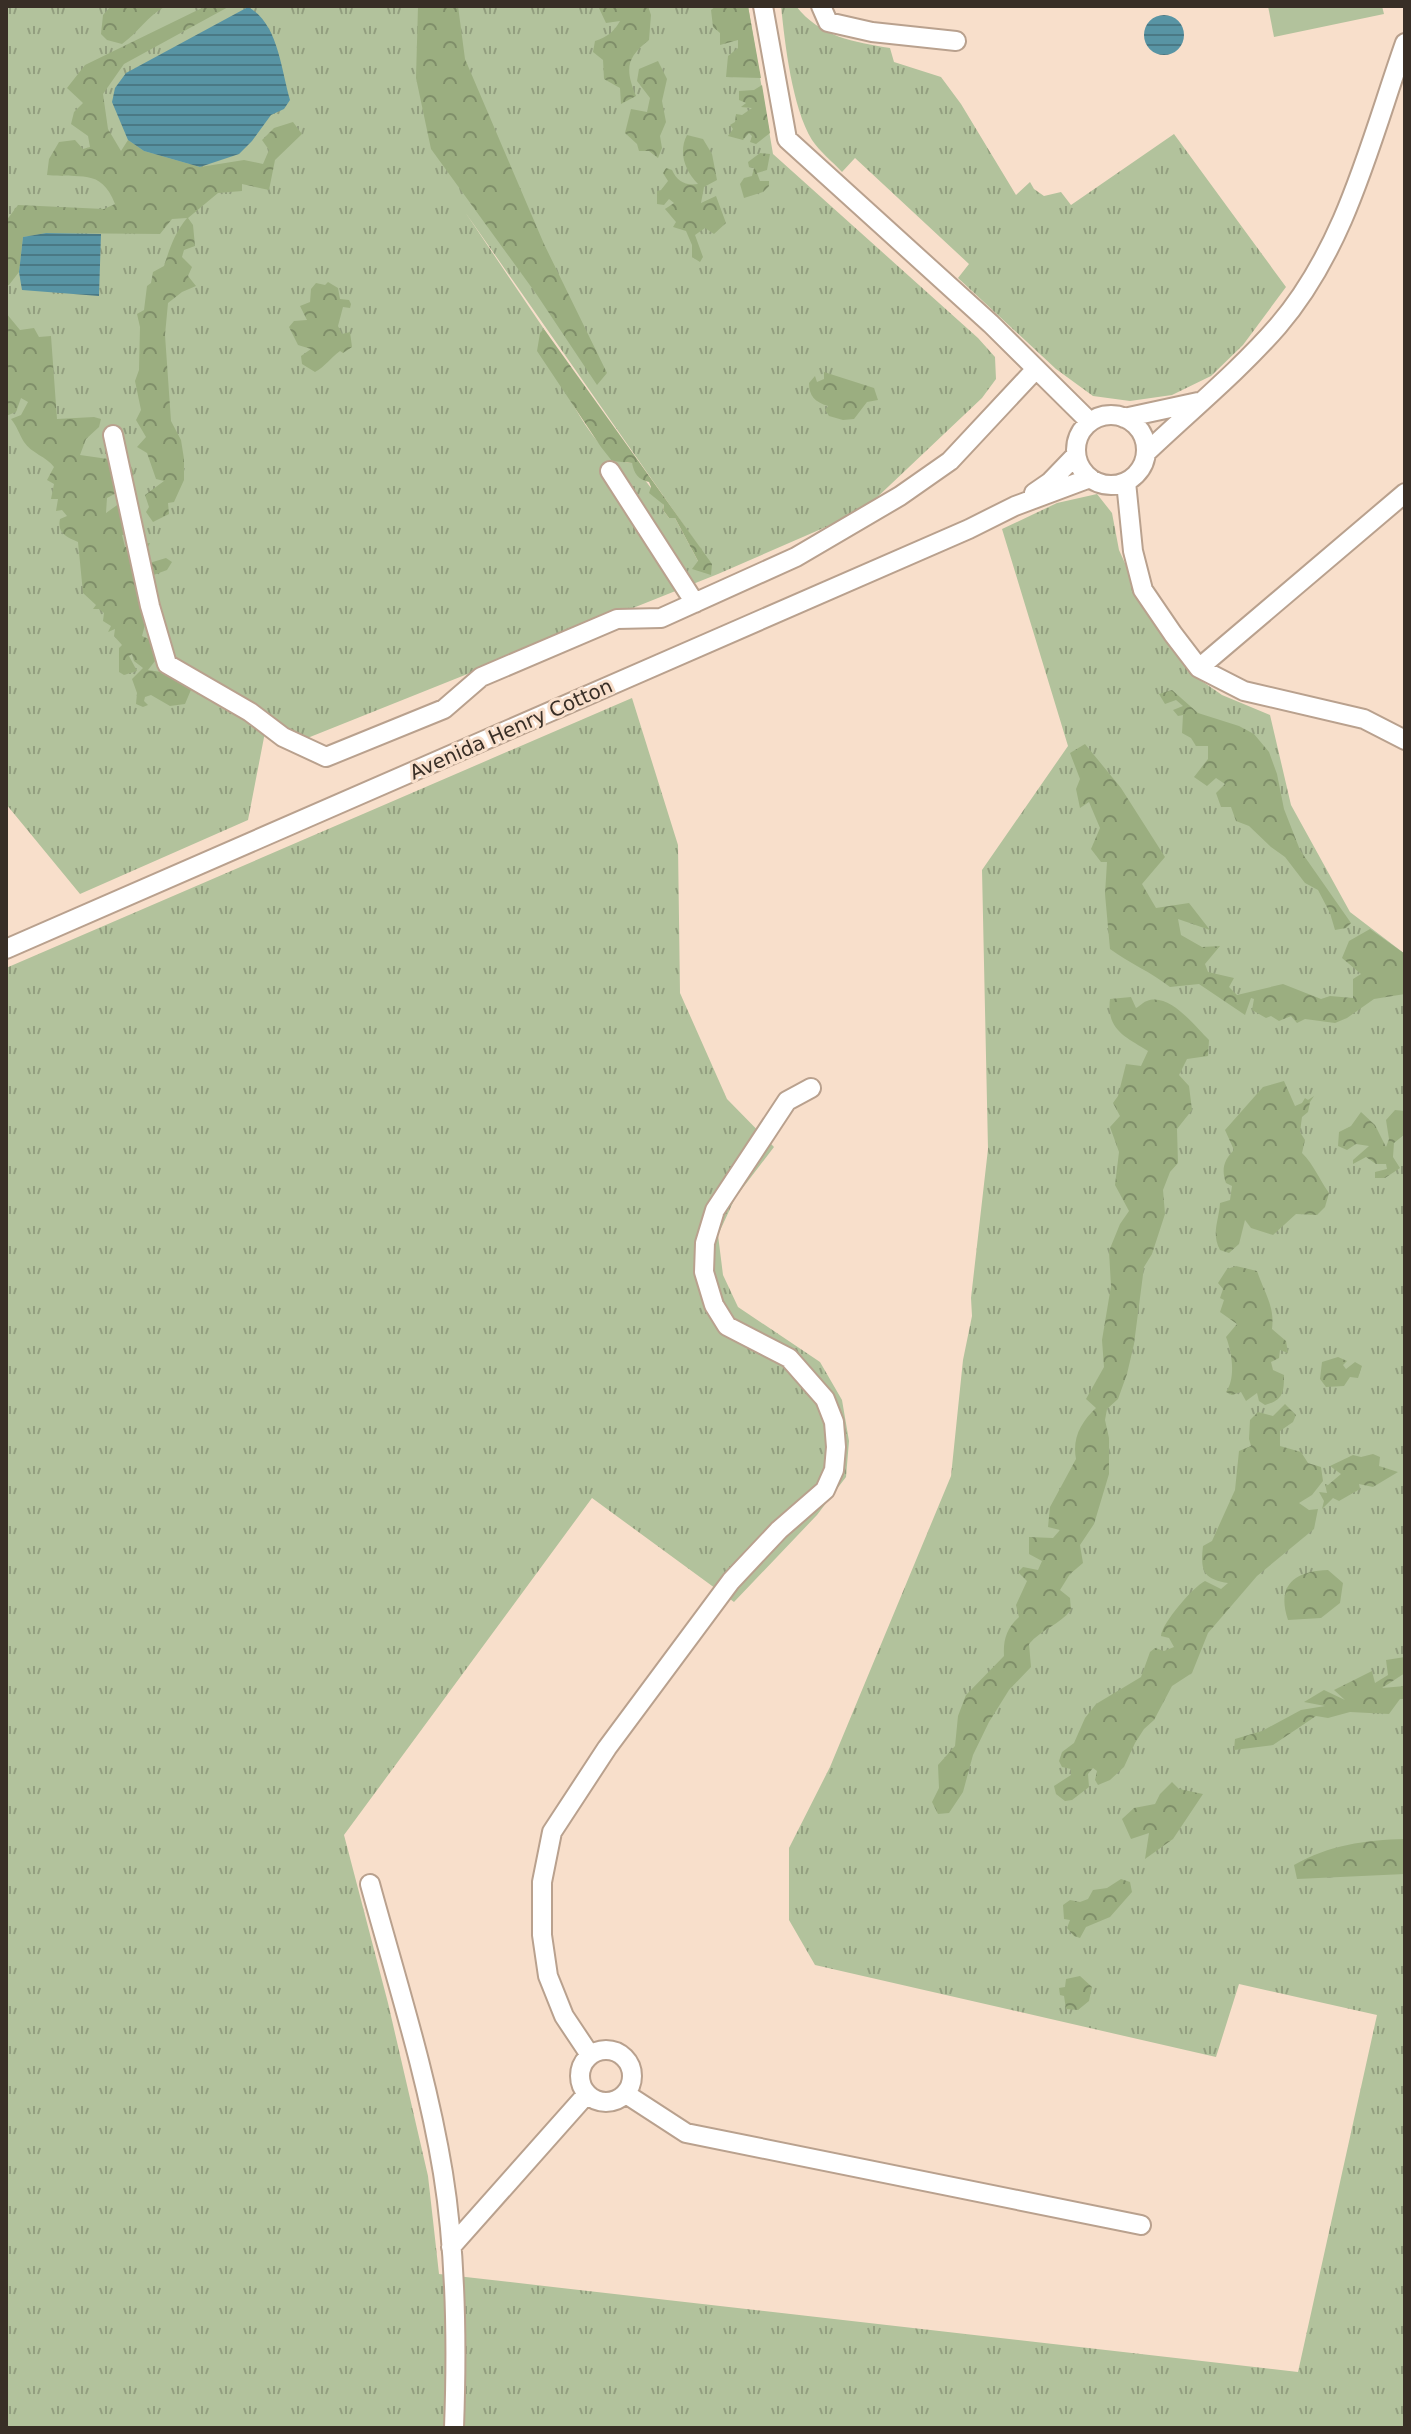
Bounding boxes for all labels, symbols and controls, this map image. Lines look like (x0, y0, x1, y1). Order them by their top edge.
street label: Avenida Henry Cotton (406, 673, 616, 785)

